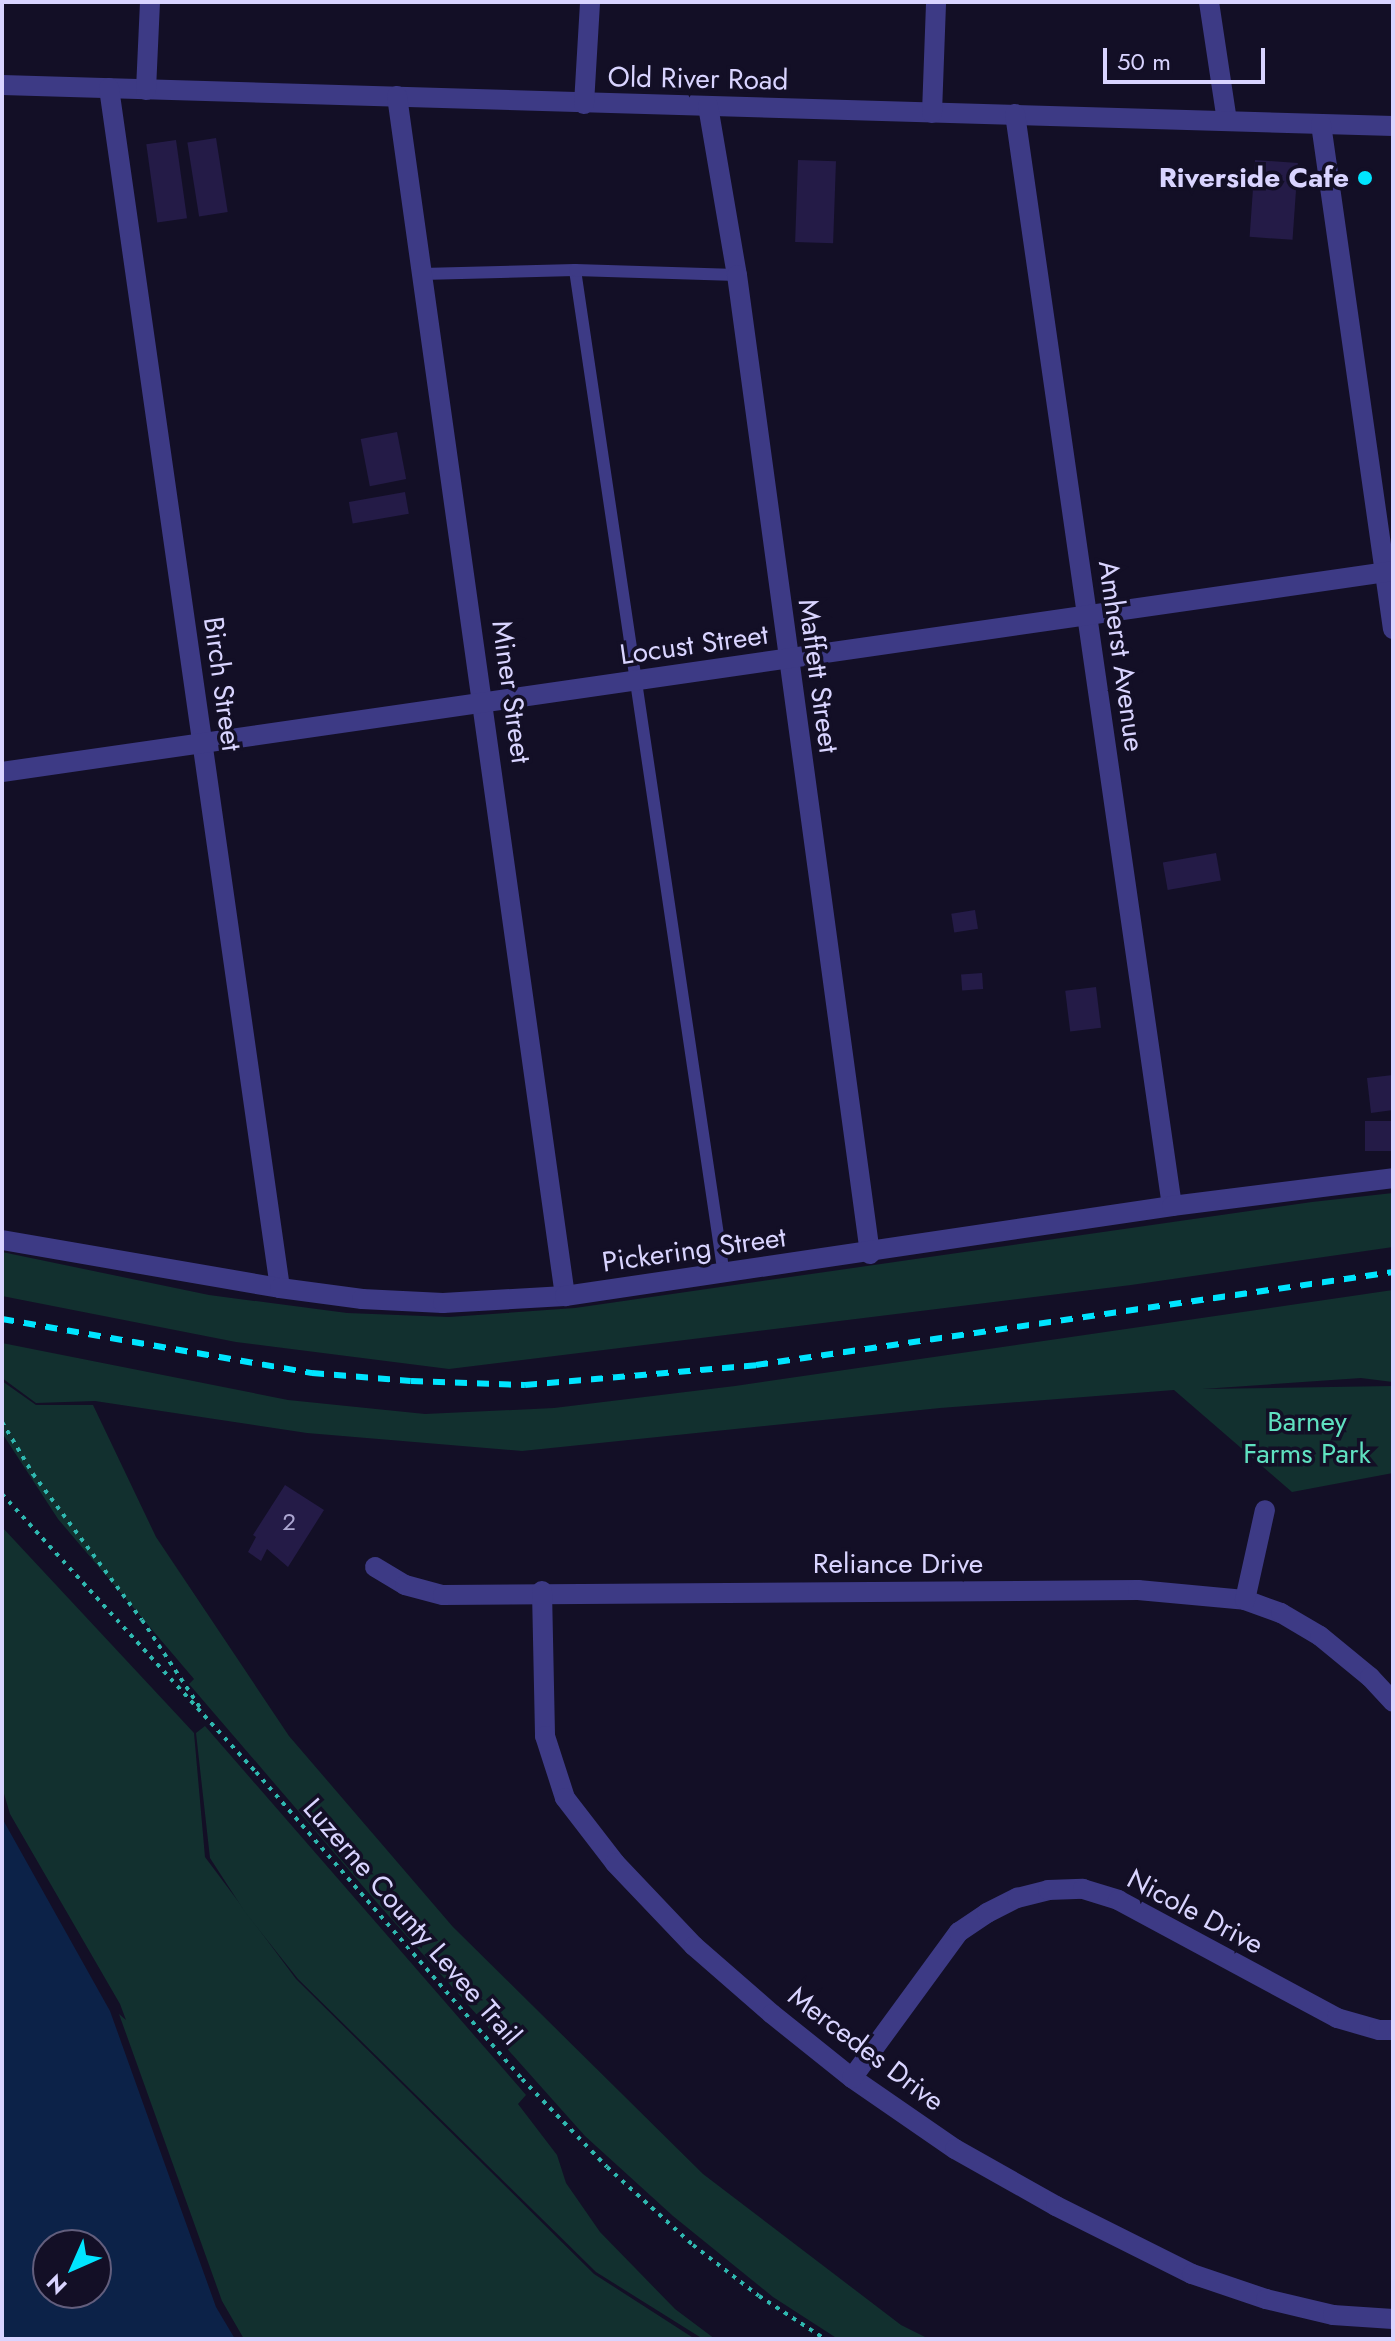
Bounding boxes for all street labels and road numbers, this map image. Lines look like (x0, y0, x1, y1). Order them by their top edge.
street label: Old River Road (607, 61, 789, 97)
street label: Amherst Avenue (1091, 558, 1151, 754)
street label: Maffett Street (791, 597, 845, 755)
street label: Birch Street (196, 615, 248, 753)
street label: Miner Street (484, 618, 538, 766)
street label: Locust Street (618, 618, 770, 672)
street label: Pickering Street (600, 1220, 788, 1280)
street label: Reliance Drive (813, 1547, 983, 1581)
street label: Luzerne County Levee Trail (296, 1792, 528, 2052)
street label: Nicole Drive (1121, 1862, 1269, 1962)
street label: Mercedes Drive (781, 1979, 951, 2119)

